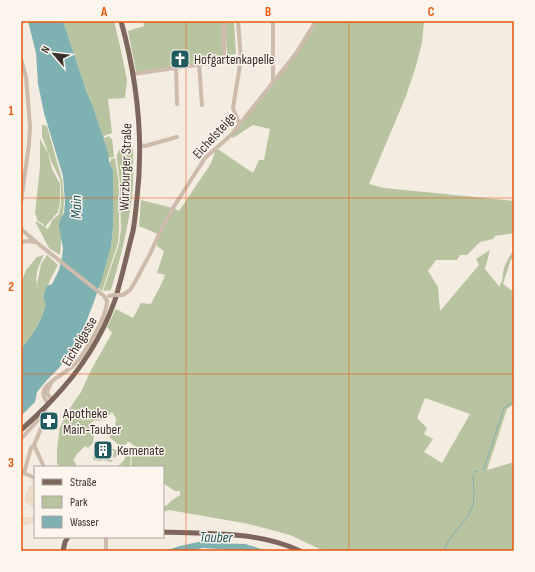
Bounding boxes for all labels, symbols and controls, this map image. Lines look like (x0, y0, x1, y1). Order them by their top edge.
text: A (100, 4, 108, 20)
text: B (265, 4, 271, 20)
text: C (428, 4, 435, 20)
north arrow (34, 34, 74, 74)
text: N (38, 44, 53, 55)
church icon: Hofgartenkapelle (169, 48, 191, 70)
place label: Hofgartenkapelle (194, 51, 275, 68)
text: 1 (8, 103, 14, 119)
street label: Eichelsteige (189, 109, 240, 162)
street label: Würzburger Straße (115, 123, 136, 211)
water label: Main (67, 195, 86, 219)
text: 2 (8, 279, 14, 295)
street label: Eichelgasse (58, 314, 101, 369)
place label: Apotheke Main-Tauber (62, 405, 121, 438)
pharmacy icon: Apotheke Main-Tauber (38, 410, 60, 432)
building icon: Kemenate (92, 439, 114, 461)
place label: Kemenate (117, 442, 165, 459)
text: 3 (8, 455, 14, 471)
legend (34, 466, 164, 538)
text: Straße (70, 475, 97, 490)
text: Park (70, 495, 88, 510)
text: Wasser (70, 515, 99, 530)
water label: Tauber (199, 528, 234, 547)

